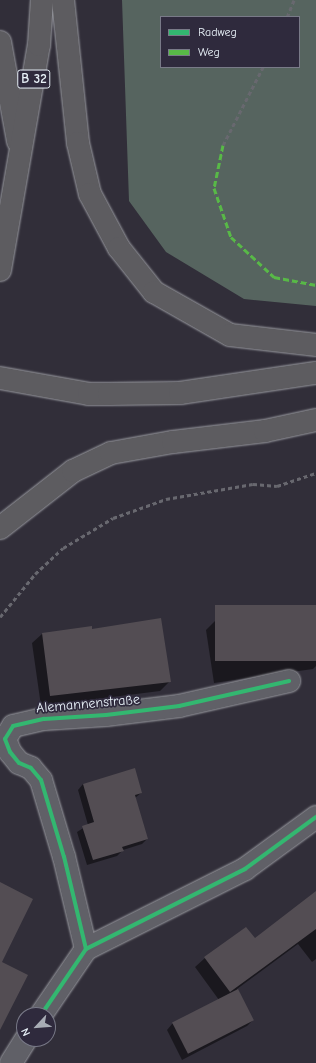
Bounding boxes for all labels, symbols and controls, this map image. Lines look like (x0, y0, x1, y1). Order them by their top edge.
legend (160, 16, 300, 68)
text: Radweg (198, 25, 237, 39)
text: Weg (198, 45, 220, 59)
road number: B 32 (17, 68, 51, 90)
street label: Alemannenstraße (35, 691, 141, 717)
north arrow (16, 1007, 56, 1047)
text: N (18, 1026, 33, 1038)

